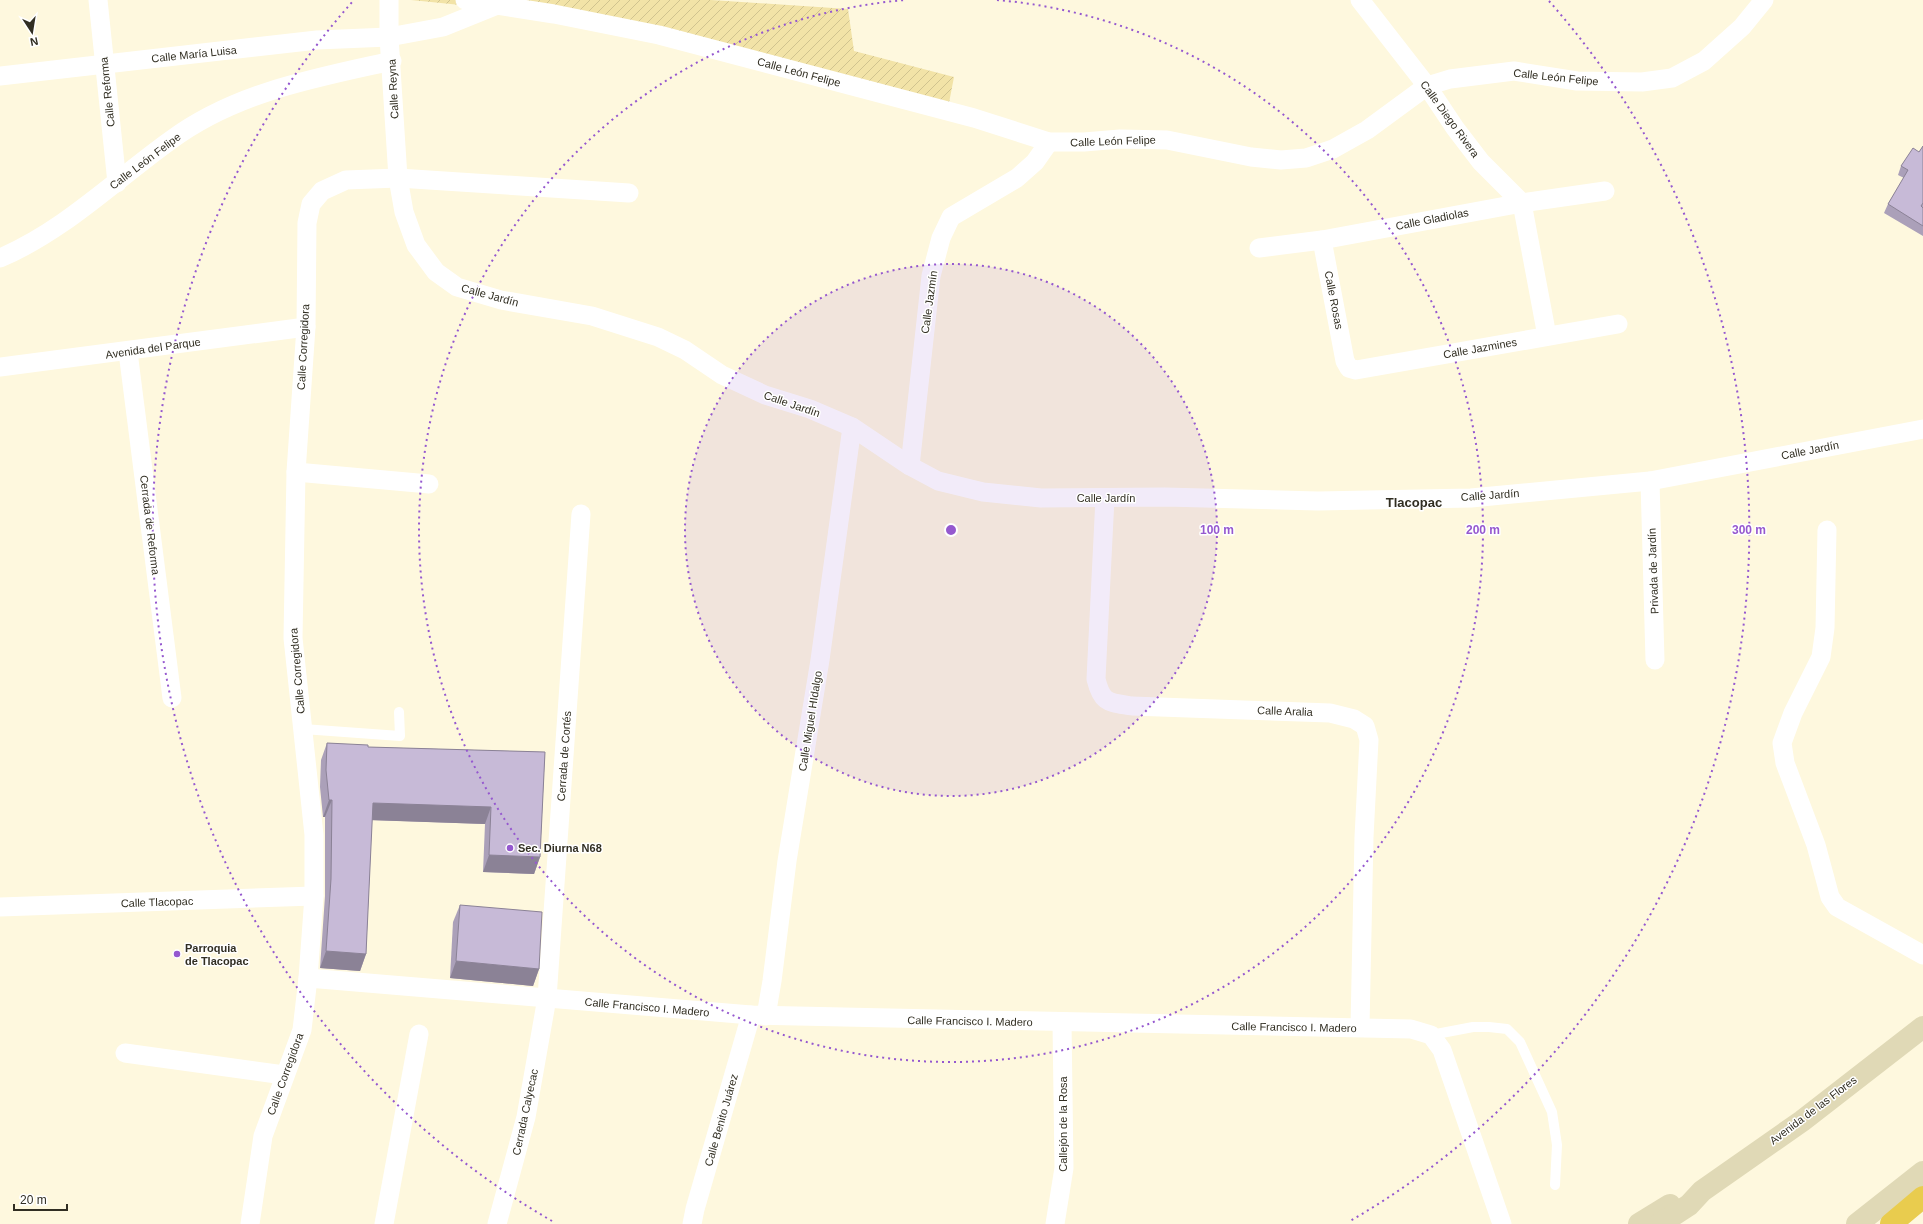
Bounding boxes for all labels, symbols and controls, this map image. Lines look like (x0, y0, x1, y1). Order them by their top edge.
north arrow (12, 12, 52, 52)
text: N (29, 35, 39, 48)
street label: Calle María Luisa (151, 43, 238, 64)
street label: Calle León Felipe (756, 55, 842, 89)
street label: Calle Reforma (97, 56, 117, 128)
street label: Calle Reyna (385, 58, 401, 119)
street label: Calle León Felipe (1513, 67, 1599, 87)
street label: Calle Diego Rivera (1418, 78, 1482, 160)
street label: Calle León Felipe (107, 130, 183, 192)
street label: Calle León Felipe (1070, 134, 1156, 148)
street label: Calle Gladiolas (1395, 206, 1470, 232)
street label: Calle Jazmín (919, 270, 939, 334)
street label: Calle Rosas (1322, 270, 1346, 331)
street label: Calle Jardín (460, 282, 520, 308)
street label: Calle Corregidora (295, 303, 311, 390)
street label: Avenida del Parque (105, 335, 201, 361)
street label: Calle Jazmines (1442, 336, 1518, 360)
street label: Calle Jardín (762, 389, 822, 419)
street label: Calle Jardín (1780, 439, 1840, 461)
street label: Cerrada de Reforma (138, 475, 162, 576)
street label: Calle Jardín (1460, 487, 1520, 503)
street label: Calle Jardín (1077, 492, 1135, 504)
district label: Tlacopac (1386, 495, 1442, 510)
centre of rings (944, 523, 958, 537)
text: 100 m (1200, 523, 1234, 537)
text: 200 m (1466, 523, 1500, 537)
text: 300 m (1732, 523, 1766, 537)
street label: Privada de Jardín (1645, 528, 1661, 614)
street label: Calle Corregidora (287, 627, 307, 714)
street label: Calle Miguel HIdalgo (796, 670, 824, 772)
street label: Calle Aralia (1257, 704, 1314, 718)
street label: Cerrada de Cortés (555, 710, 573, 802)
place label: Sec. Diurna N68 (518, 842, 602, 854)
marker: Sec. Diurna N68 (505, 843, 515, 853)
street label: Calle Tlacopac (121, 895, 194, 909)
place label: Parroquia de Tlacopac (185, 942, 249, 967)
marker: Parroquia de Tlacopac (172, 949, 182, 959)
street label: Calle Francisco I. Madero (584, 996, 710, 1018)
street label: Calle Francisco I. Madero (907, 1014, 1033, 1028)
street label: Calle Francisco I. Madero (1231, 1020, 1357, 1034)
street label: Calle Corregidora (265, 1031, 306, 1117)
street label: Cerrada Calyecac (510, 1067, 540, 1156)
street label: Calle Benito Juárez (702, 1072, 740, 1168)
street label: Avenida de las Flores (1767, 1073, 1859, 1147)
street label: Callejón de la Rosa (1057, 1075, 1069, 1172)
scale bar (14, 1186, 67, 1212)
text: 20 m (20, 1193, 47, 1207)

